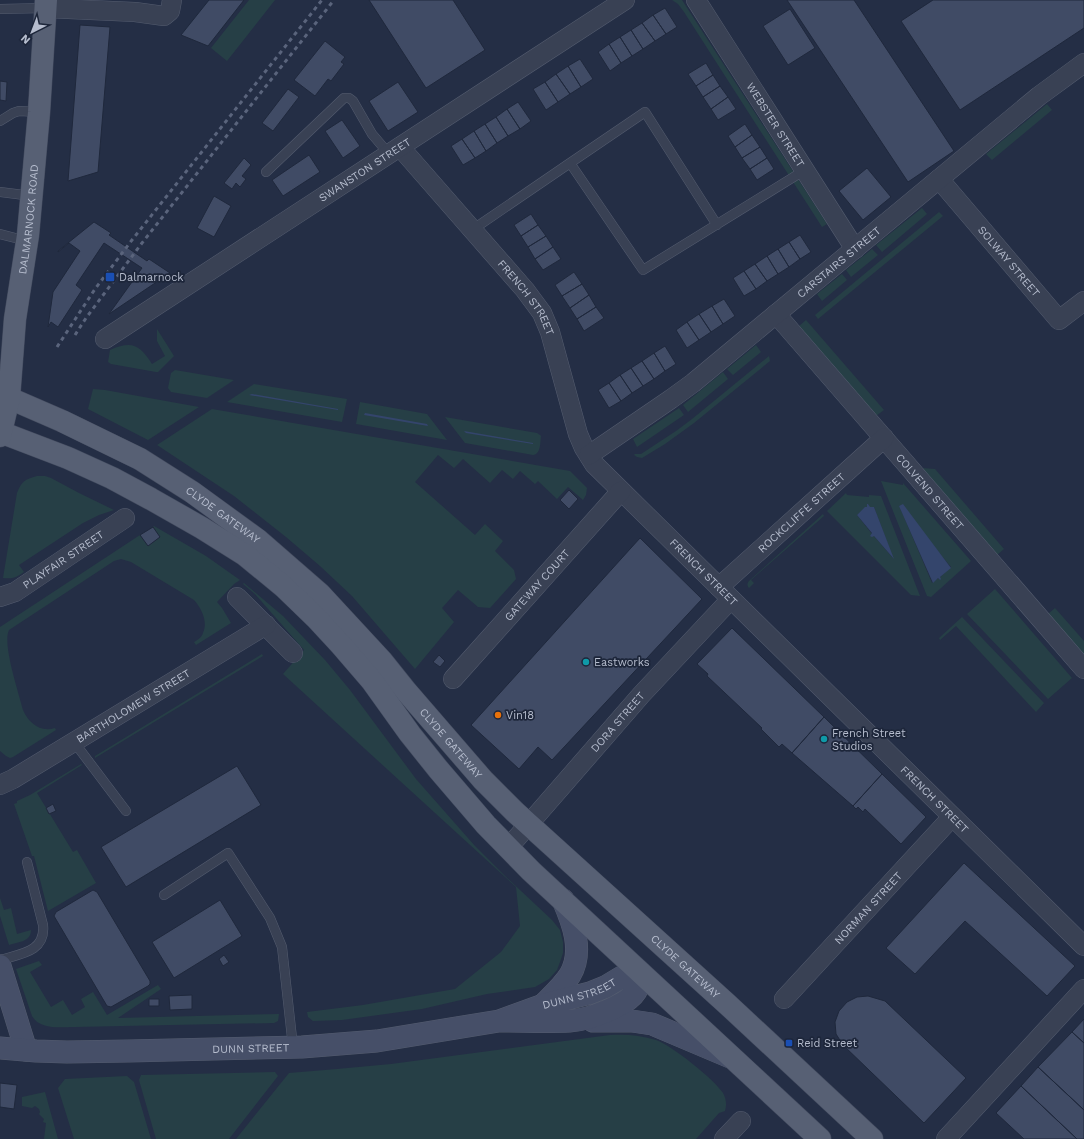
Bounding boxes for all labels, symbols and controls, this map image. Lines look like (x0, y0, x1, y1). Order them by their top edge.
north arrow (12, 12, 52, 52)
text: N (18, 32, 33, 47)
street label: WEBSTER STREET (744, 80, 808, 170)
street label: SWANSTON STREET (316, 135, 413, 204)
street label: DALMARNOCK ROAD (16, 164, 41, 275)
street label: CARSTAIRS STREET (794, 223, 884, 300)
street label: SOLWAY STREET (975, 223, 1043, 300)
street label: FRENCH STREET (495, 257, 557, 337)
marker: Dalmarnock (104, 271, 116, 283)
place label: Dalmarnock (119, 271, 184, 284)
street label: COLVEND STREET (893, 451, 967, 533)
street label: ROCKCLIFFE STREET (755, 470, 848, 555)
street label: CLYDE GATEWAY (184, 483, 263, 546)
street label: PLAYFAIR STREET (20, 527, 107, 591)
street label: FRENCH STREET (667, 536, 741, 608)
street label: GATEWAY COURT (502, 546, 573, 624)
place label: Eastworks (594, 656, 650, 669)
marker: Eastworks (581, 657, 591, 667)
street label: BARTHOLOMEW STREET (74, 666, 193, 745)
street label: DORA STREET (588, 689, 647, 755)
street label: CLYDE GATEWAY (417, 705, 485, 781)
place label: Vin18 (506, 709, 534, 722)
marker: Vin18 (493, 710, 503, 720)
place label: French Street Studios (832, 727, 906, 753)
marker: French Street Studios (819, 734, 829, 744)
street label: FRENCH STREET (898, 763, 972, 836)
street label: NORMAN STREET (832, 869, 905, 947)
street label: CLYDE GATEWAY (648, 932, 723, 1001)
street label: DUNN STREET (541, 975, 619, 1011)
place label: Reid Street (797, 1037, 858, 1050)
marker: Reid Street (784, 1038, 794, 1048)
street label: DUNN STREET (212, 1041, 290, 1056)

